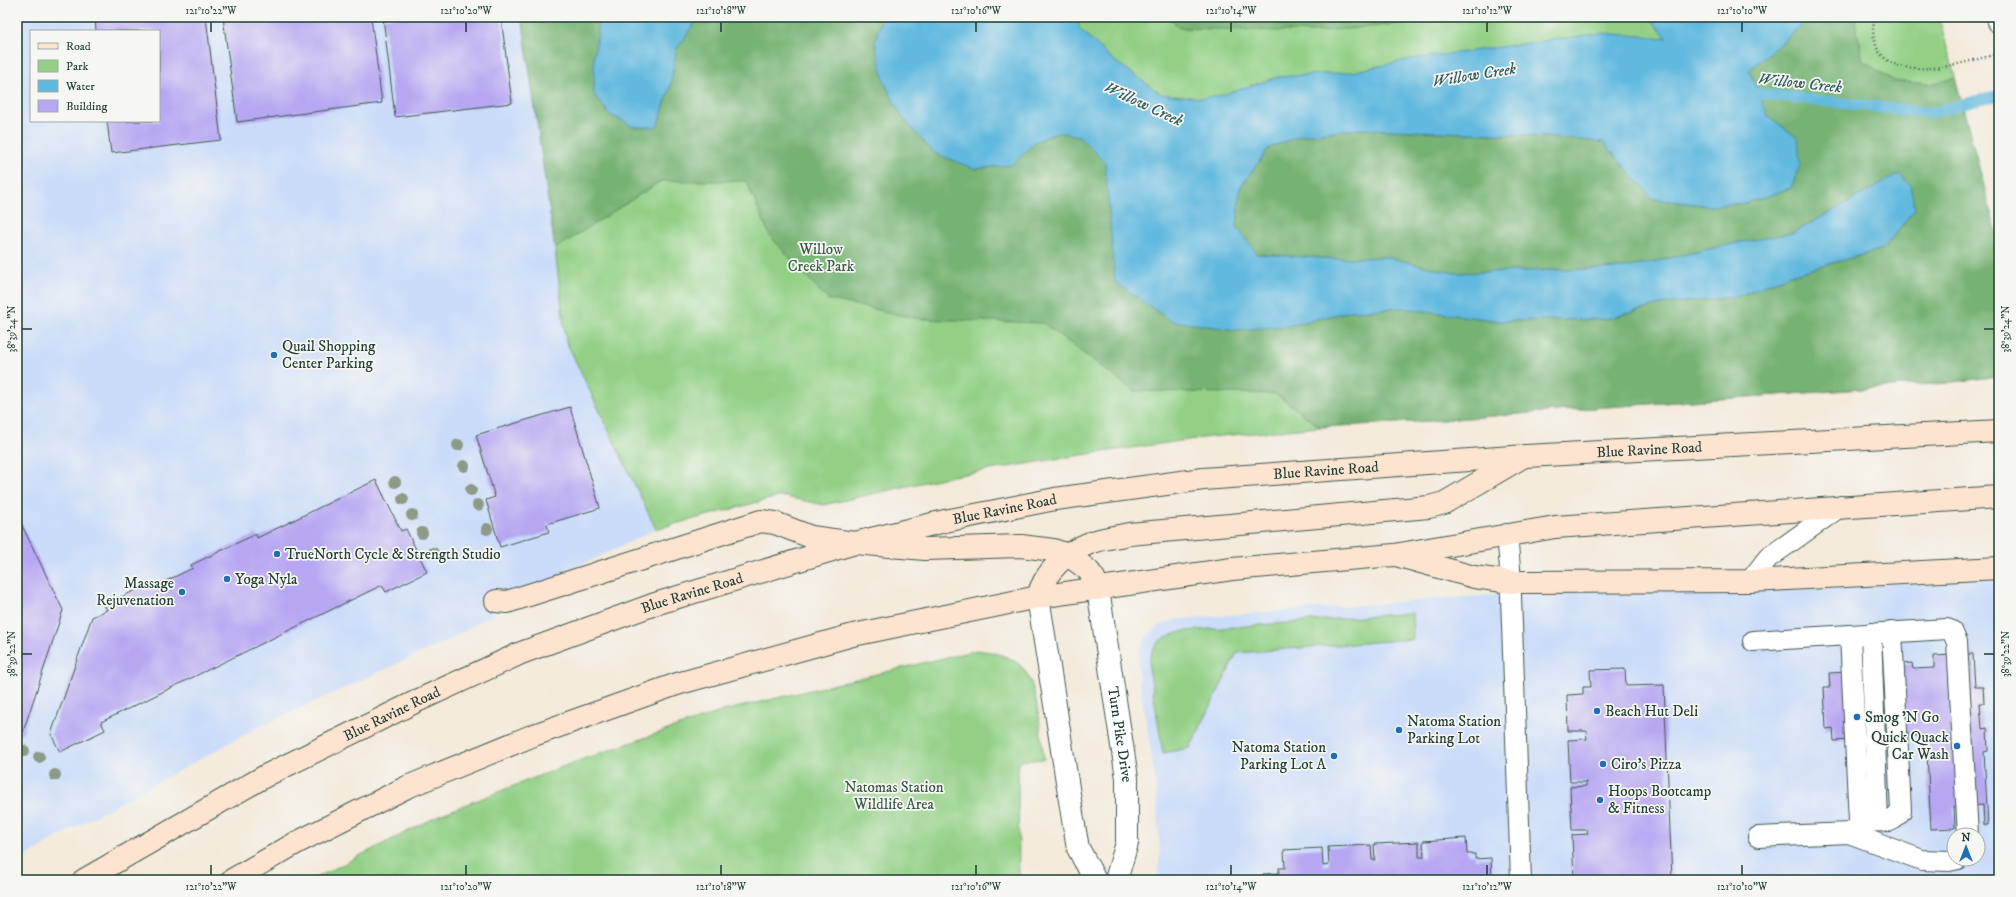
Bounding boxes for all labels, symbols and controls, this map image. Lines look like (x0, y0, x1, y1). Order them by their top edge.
text: 121°10'22"W (186, 5, 237, 17)
text: 121°10'20"W (440, 5, 493, 17)
text: 121°10'18"W (696, 5, 747, 17)
text: 121°10'16"W (951, 5, 1002, 17)
text: 121°10'14"W (1206, 5, 1257, 17)
text: 121°10'12"W (1462, 5, 1513, 17)
text: 121°10'10"W (1717, 5, 1768, 17)
legend (30, 30, 160, 122)
text: Road (66, 39, 91, 54)
water label: Willow Creek (1431, 58, 1518, 91)
text: Park (66, 59, 88, 74)
water label: Willow Creek (1757, 69, 1843, 97)
water label: Willow Creek (1101, 77, 1186, 131)
text: Water (65, 79, 95, 94)
text: Building (66, 99, 107, 114)
park label: Willow Creek Park (788, 240, 855, 276)
text: 38°39'24"N (6, 305, 18, 353)
text: 38°39'24"N (2000, 305, 2012, 353)
place label: Quail Shopping Center Parking (282, 337, 376, 373)
marker: Quail Shopping Center Parking (269, 350, 279, 360)
street label: Blue Ravine Road (1596, 438, 1703, 462)
street label: Blue Ravine Road (1273, 457, 1380, 484)
street label: Blue Ravine Road (951, 490, 1059, 529)
place label: TrueNorth Cycle & Strength Studio (285, 545, 501, 564)
marker: TrueNorth Cycle & Strength Studio (272, 549, 282, 559)
street label: Blue Ravine Road (638, 569, 746, 618)
place label: Yoga Nyla (235, 570, 298, 589)
place label: Massage Rejuvenation (96, 574, 174, 610)
marker: Yoga Nyla (222, 574, 232, 584)
marker: Massage Rejuvenation (177, 587, 187, 597)
text: 38°39'22"N (6, 631, 18, 677)
text: 38°39'22"N (2000, 631, 2012, 677)
street label: Blue Ravine Road (340, 682, 444, 746)
street label: Turn Pike Drive (1103, 685, 1136, 782)
place label: Beach Hut Deli (1605, 702, 1698, 721)
marker: Beach Hut Deli (1592, 706, 1602, 716)
place label: Smog 'N Go (1865, 708, 1939, 727)
place label: Natoma Station Parking Lot (1407, 712, 1501, 748)
marker: Smog 'N Go (1852, 712, 1862, 722)
marker: Natoma Station Parking Lot (1394, 725, 1404, 735)
place label: Quick Quack Car Wash (1871, 728, 1950, 764)
place label: Natoma Station Parking Lot A (1232, 738, 1326, 774)
marker: Quick Quack Car Wash (1952, 741, 1962, 751)
marker: Natoma Station Parking Lot A (1329, 751, 1339, 761)
place label: Ciro's Pizza (1611, 755, 1682, 774)
marker: Ciro's Pizza (1598, 759, 1608, 769)
park label: Natomas Station Wildlife Area (844, 778, 944, 814)
place label: Hoops Bootcamp & Fitness (1608, 782, 1712, 818)
marker: Hoops Bootcamp & Fitness (1595, 795, 1605, 805)
north arrow (1946, 827, 1986, 867)
text: N (1961, 831, 1971, 845)
text: 121°10'22"W (186, 881, 237, 893)
text: 121°10'20"W (440, 881, 493, 893)
text: 121°10'18"W (696, 881, 747, 893)
text: 121°10'16"W (951, 881, 1002, 893)
text: 121°10'14"W (1206, 881, 1257, 893)
text: 121°10'12"W (1462, 881, 1513, 893)
text: 121°10'10"W (1717, 881, 1768, 893)

